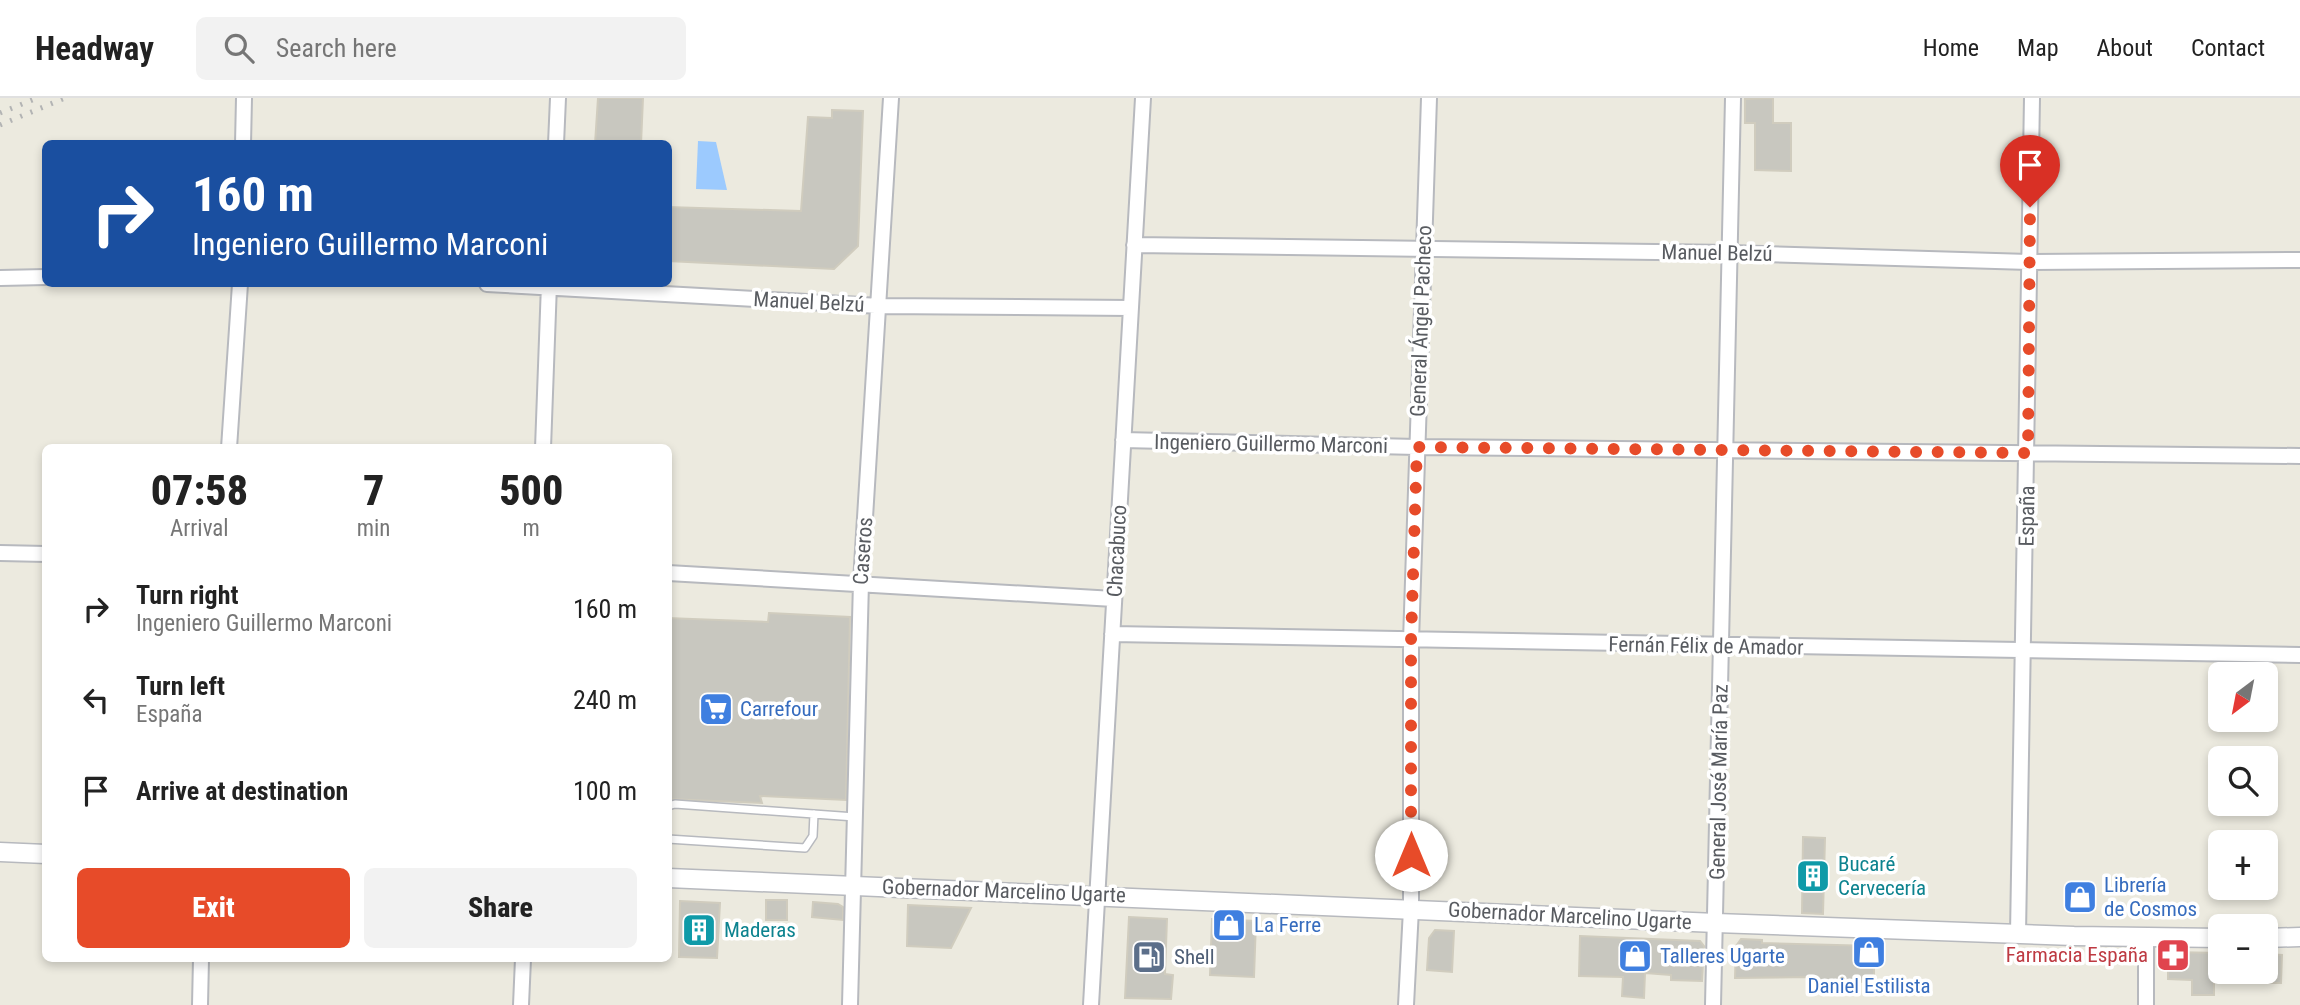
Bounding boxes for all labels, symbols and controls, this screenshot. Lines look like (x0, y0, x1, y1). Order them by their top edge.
search box (196, 17, 686, 80)
text: Headway (35, 29, 154, 68)
icon: search (220, 29, 258, 67)
text: Search here (276, 33, 397, 63)
text: Home (1923, 34, 1979, 62)
text: Map (2017, 34, 2059, 62)
text: About (2097, 34, 2153, 62)
text: Contact (2191, 34, 2265, 62)
pin (2000, 135, 2060, 207)
icon: arrive (2011, 146, 2049, 184)
text: 160 m (192, 166, 314, 223)
icon: right (77, 168, 168, 259)
text: Ingeniero Guillermo Marconi (192, 225, 548, 263)
street label: General Ángel Pacheco (1406, 225, 1436, 417)
street label: Manuel Belzú (1661, 240, 1773, 266)
street label: Manuel Belzú (753, 287, 865, 317)
street label: Ingeniero Guillermo Marconi (1154, 430, 1388, 458)
text: 07:58 (151, 466, 248, 515)
text: 7 (363, 466, 384, 515)
text: 500 (499, 466, 563, 515)
street label: España (2014, 485, 2040, 547)
street label: Chacabuco (1103, 504, 1131, 598)
text: Arrival (170, 515, 229, 542)
text: min (357, 515, 390, 542)
text: m (523, 515, 540, 542)
street label: Caseros (849, 516, 877, 586)
text: Turn right (136, 580, 238, 610)
icon: right (77, 590, 115, 628)
text: 160 m (573, 594, 637, 624)
text: Ingeniero Guillermo Marconi (136, 610, 392, 637)
street label: Fernán Félix de Amador (1608, 632, 1804, 660)
north arrow (2208, 662, 2278, 732)
map controls (2208, 662, 2278, 984)
text: Turn left (136, 671, 225, 701)
icon: left (77, 681, 115, 719)
street label: General José María Paz (1705, 684, 1733, 880)
text: 240 m (573, 685, 637, 715)
supermarket icon: Carrefour (697, 690, 735, 728)
place label: Carrefour (740, 697, 818, 721)
text: España (136, 701, 202, 728)
button: search (2208, 746, 2278, 816)
icon: arrive (77, 772, 115, 810)
text: Arrive at destination (136, 776, 348, 806)
text: 100 m (573, 776, 637, 806)
position arrow (1374, 818, 1448, 892)
button: + (2208, 830, 2278, 900)
place label: Bucaré Cervecería (1838, 852, 1926, 900)
building icon: Bucaré Cervecería (1794, 857, 1832, 895)
button: Exit (77, 868, 350, 948)
button: Share (364, 868, 637, 948)
place label: Librería de Cosmos (2104, 873, 2197, 921)
street label: Gobernador Marcelino Ugarte (882, 875, 1126, 907)
shop icon: Librería de Cosmos (2061, 878, 2099, 916)
street label: Gobernador Marcelino Ugarte (1448, 898, 1693, 934)
shop icon: La Ferre (1210, 906, 1248, 944)
building icon: Maderas (680, 911, 718, 949)
place label: La Ferre (1254, 913, 1321, 937)
button: − (2208, 914, 2278, 984)
place label: Maderas (724, 918, 796, 942)
shop icon: Daniel Estilista (1850, 933, 1888, 971)
pharmacy icon: Farmacia España (2154, 936, 2192, 974)
shop icon: Talleres Ugarte (1616, 937, 1654, 975)
fuel station icon: Shell (1130, 938, 1168, 976)
place label: Farmacia España (2006, 943, 2148, 967)
place label: Talleres Ugarte (1660, 944, 1785, 968)
place label: Shell (1174, 945, 1215, 969)
place label: Daniel Estilista (1807, 974, 1931, 998)

